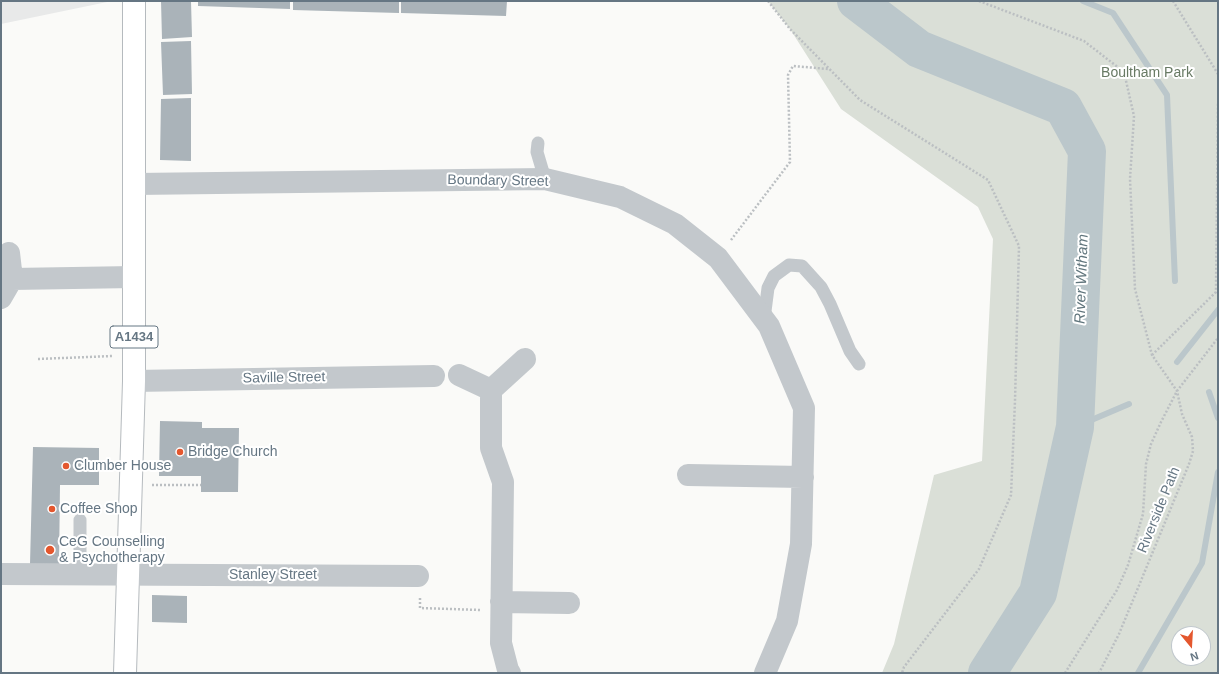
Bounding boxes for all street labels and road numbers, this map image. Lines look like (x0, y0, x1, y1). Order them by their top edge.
street label: Boundary Street (447, 172, 549, 190)
road number: A1434 (110, 326, 158, 348)
street label: Saville Street (243, 369, 325, 387)
street label: Riverside Path (1134, 465, 1184, 555)
street label: Stanley Street (229, 567, 317, 583)

